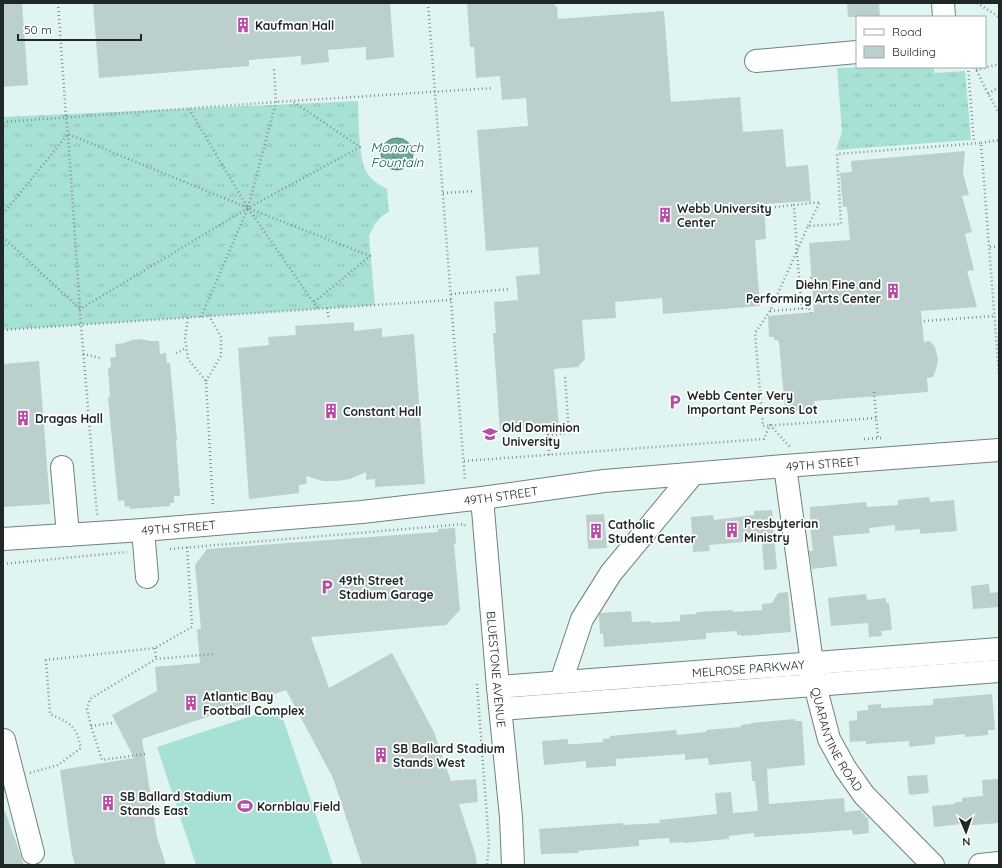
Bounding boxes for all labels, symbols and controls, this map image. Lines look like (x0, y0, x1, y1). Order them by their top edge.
scale bar (18, 16, 141, 42)
building icon: Kaufman Hall (234, 16, 252, 34)
legend (856, 16, 986, 68)
place label: Kaufman Hall (255, 18, 334, 33)
text: 50 m (24, 22, 52, 37)
text: Road (892, 24, 922, 39)
text: Building (892, 44, 936, 59)
water label: Monarch Fountain (371, 139, 424, 170)
place label: Webb University Center (677, 201, 772, 230)
building icon: Webb University Center (656, 206, 674, 224)
place label: Diehn Fine and Performing Arts Center (746, 277, 881, 306)
building icon: Diehn Fine and Performing Arts Center (884, 282, 902, 300)
place label: Webb Center Very Important Persons Lot (687, 388, 818, 417)
parking icon: Webb Center Very Important Persons Lot (666, 393, 684, 411)
building icon: Constant Hall (322, 402, 340, 420)
place label: Constant Hall (343, 404, 421, 419)
building icon: Dragas Hall (14, 409, 32, 427)
place label: Dragas Hall (35, 411, 103, 426)
place label: Old Dominion University (502, 420, 580, 449)
school or university icon: Old Dominion University (481, 425, 499, 443)
street label: 49TH STREET (785, 453, 861, 473)
street label: 49TH STREET (463, 483, 539, 508)
place label: Presbyterian Ministry (744, 516, 818, 545)
street label: 49TH STREET (141, 517, 217, 538)
place label: Catholic Student Center (608, 517, 696, 546)
building icon: Presbyterian Ministry (723, 521, 741, 539)
building icon: Catholic Student Center (587, 522, 605, 540)
place label: 49th Street Stadium Garage (339, 573, 434, 602)
parking icon: 49th Street Stadium Garage (318, 578, 336, 596)
street label: BLUESTONE AVENUE (484, 611, 510, 728)
street label: MELROSE PARKWAY (691, 656, 805, 680)
street label: QUARANTINE ROAD (808, 686, 867, 794)
place label: Atlantic Bay Football Complex (203, 689, 304, 718)
building icon: Atlantic Bay Football Complex (182, 694, 200, 712)
place label: SB Ballard Stadium Stands West (393, 741, 505, 770)
building icon: SB Ballard Stadium Stands West (372, 746, 390, 764)
place label: SB Ballard Stadium Stands East (120, 789, 232, 818)
building icon: SB Ballard Stadium Stands East (99, 794, 117, 812)
sports icon: Kornblau Field (236, 797, 254, 815)
place label: Kornblau Field (257, 799, 340, 814)
north arrow (946, 812, 986, 852)
text: N (962, 835, 971, 849)

